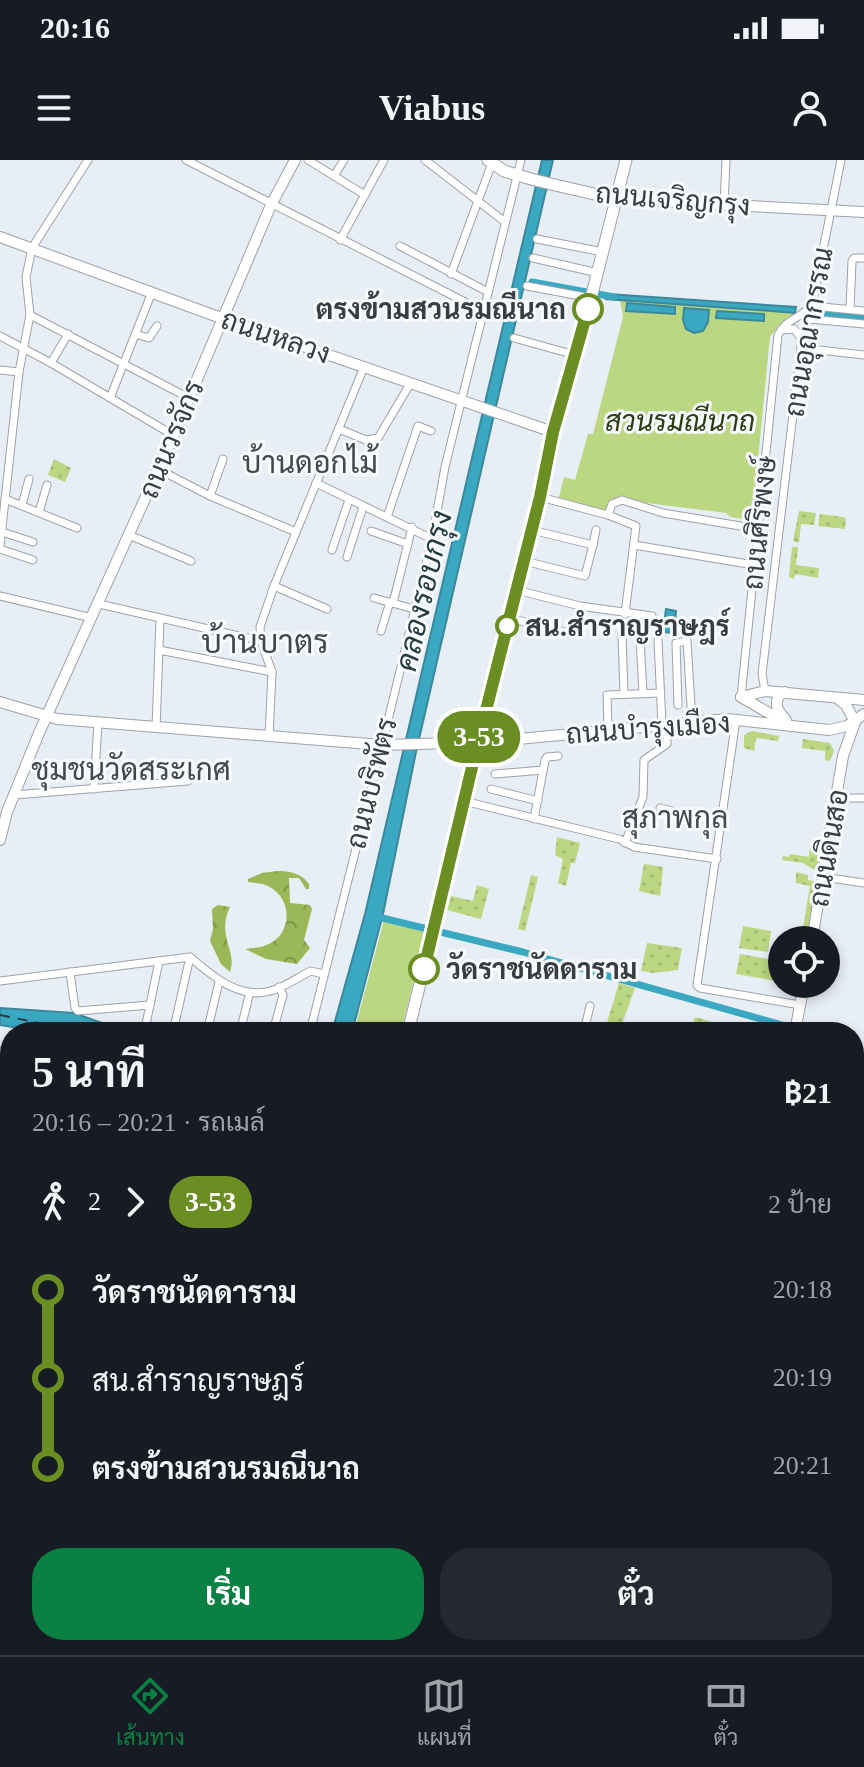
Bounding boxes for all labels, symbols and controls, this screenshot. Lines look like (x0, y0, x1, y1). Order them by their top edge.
text: 20:16 (40, 11, 110, 44)
icon: menu (32, 86, 76, 130)
icon: person (788, 86, 832, 130)
text: Viabus (379, 88, 485, 128)
street label: ถนนเจริญกรุง (594, 176, 752, 226)
street label: ถนนอุณากรรณ (778, 245, 843, 420)
place label: ตรงข้ามสวนรมณีนาถ (316, 290, 566, 325)
marker: ตรงข้ามสวนรมณีนาถ (573, 294, 603, 324)
street label: ถนนหลวง (217, 303, 334, 370)
street label: ถนนวรจักร (130, 374, 210, 503)
park label: สวนรมณีนาถ (605, 403, 755, 437)
district label: บ้านดอกไม้ (242, 442, 379, 479)
street label: ถนนศิริพงษ์ (733, 453, 782, 591)
water label: คลองรอบกรุง (389, 507, 463, 675)
place label: สน.สำราญราษฎร์ (525, 607, 731, 645)
marker: สน.สำราญราษฎร์ (496, 615, 518, 637)
district label: บ้านบาตร (201, 621, 329, 660)
street label: ถนนบำรุงเมือง (565, 704, 732, 754)
line badge: 3-53 (423, 711, 535, 763)
street label: ถนนบริพัตร (337, 714, 403, 852)
text: 3-53 (453, 721, 505, 752)
district label: ชุมชนวัดสระเกศ (31, 751, 231, 791)
street label: ถนนดินสอ (802, 787, 854, 909)
district label: สุภาพกุล (622, 801, 728, 839)
map controls (768, 926, 840, 998)
button: locate (768, 926, 840, 998)
place label: วัดราชนัดดาราม (446, 951, 637, 985)
marker: วัดราชนัดดาราม (409, 954, 439, 984)
text: 5 นาที (32, 1048, 146, 1097)
text: ฿21 (784, 1076, 832, 1109)
text: 20:16 – 20:21 · รถเมล์ (32, 1108, 265, 1137)
icon: walk (32, 1180, 76, 1224)
icon: forward (113, 1180, 157, 1224)
text: 3-53 (185, 1186, 236, 1217)
text: 2 (88, 1187, 101, 1216)
text: 2 ป้าย (768, 1190, 832, 1219)
text: 20:18 (773, 1275, 832, 1304)
text: วัดราชนัดดาราม (92, 1276, 297, 1309)
text: 20:19 (773, 1363, 832, 1392)
text: สน.สำราญราษฎร์ (92, 1364, 304, 1397)
text: 20:21 (773, 1451, 832, 1480)
text: ตรงข้ามสวนรมณีนาถ (92, 1452, 360, 1485)
button: เริ่ม (32, 1548, 424, 1640)
button: ตั๋ว (440, 1548, 832, 1640)
tab: เส้นทาง (116, 1674, 185, 1751)
tab: แผนที่ (417, 1674, 472, 1751)
tab: ตั๋ว (704, 1674, 748, 1751)

